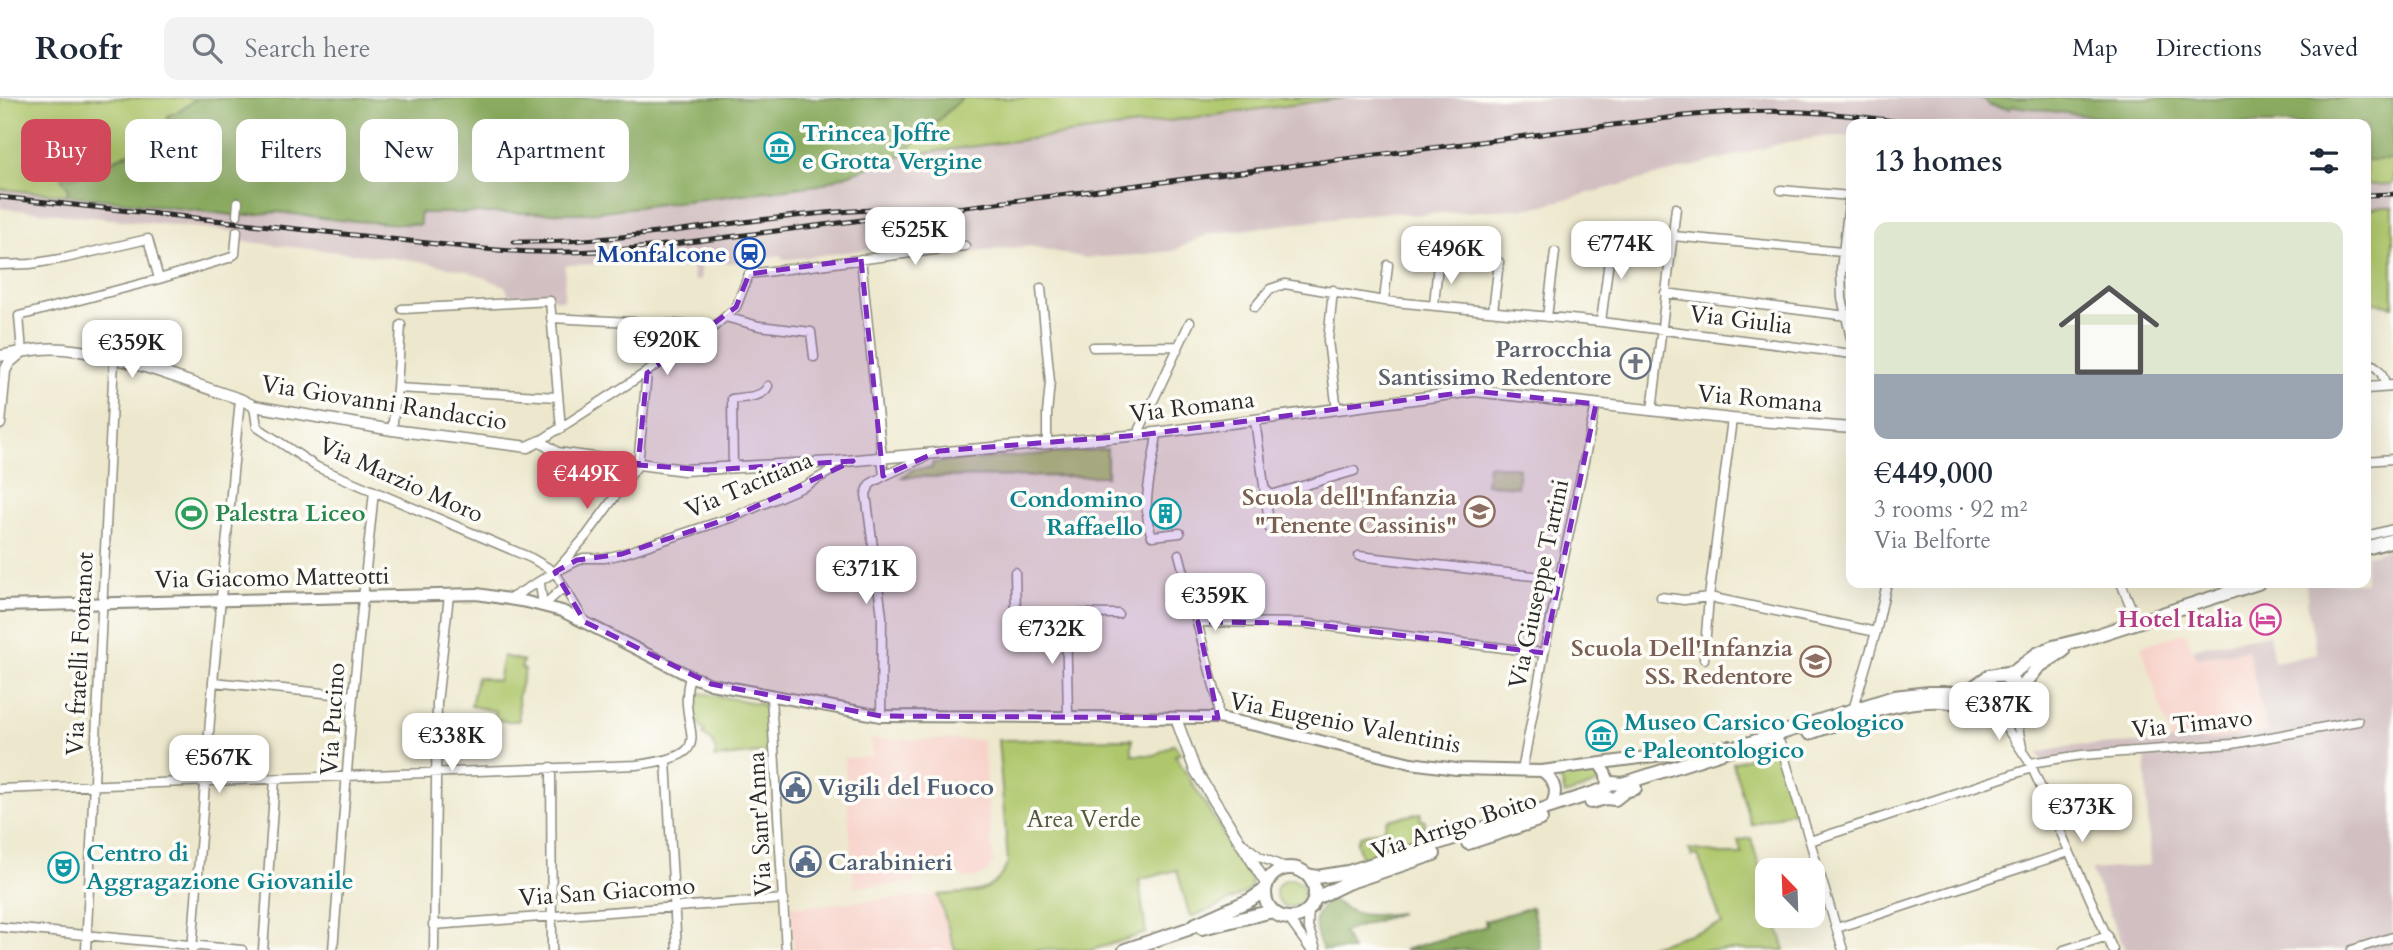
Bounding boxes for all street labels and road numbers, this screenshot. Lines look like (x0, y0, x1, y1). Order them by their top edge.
street label: Via Giulia (1688, 297, 1795, 343)
street label: Via Giovanni Randaccio (259, 367, 509, 439)
street label: Via Romana (1696, 377, 1825, 421)
street label: Via Romana (1128, 383, 1257, 431)
street label: Via Marzio Moro (313, 429, 489, 531)
street label: Via Tacitiana (680, 443, 818, 527)
street label: Via Giuseppe Tartini (1501, 476, 1577, 692)
street label: Via fratelli Fontanot (58, 551, 102, 757)
street label: Via Giacomo Matteotti (154, 559, 390, 597)
street label: Via Pucino (313, 662, 353, 776)
street label: Via Eugenio Valentinis (1227, 684, 1463, 762)
street label: Via Timavo (2130, 701, 2254, 747)
street label: Via Sant'Anna (740, 750, 780, 897)
street label: Via Arrigo Boito (1367, 784, 1541, 868)
street label: Via San Giacomo (518, 869, 696, 915)

